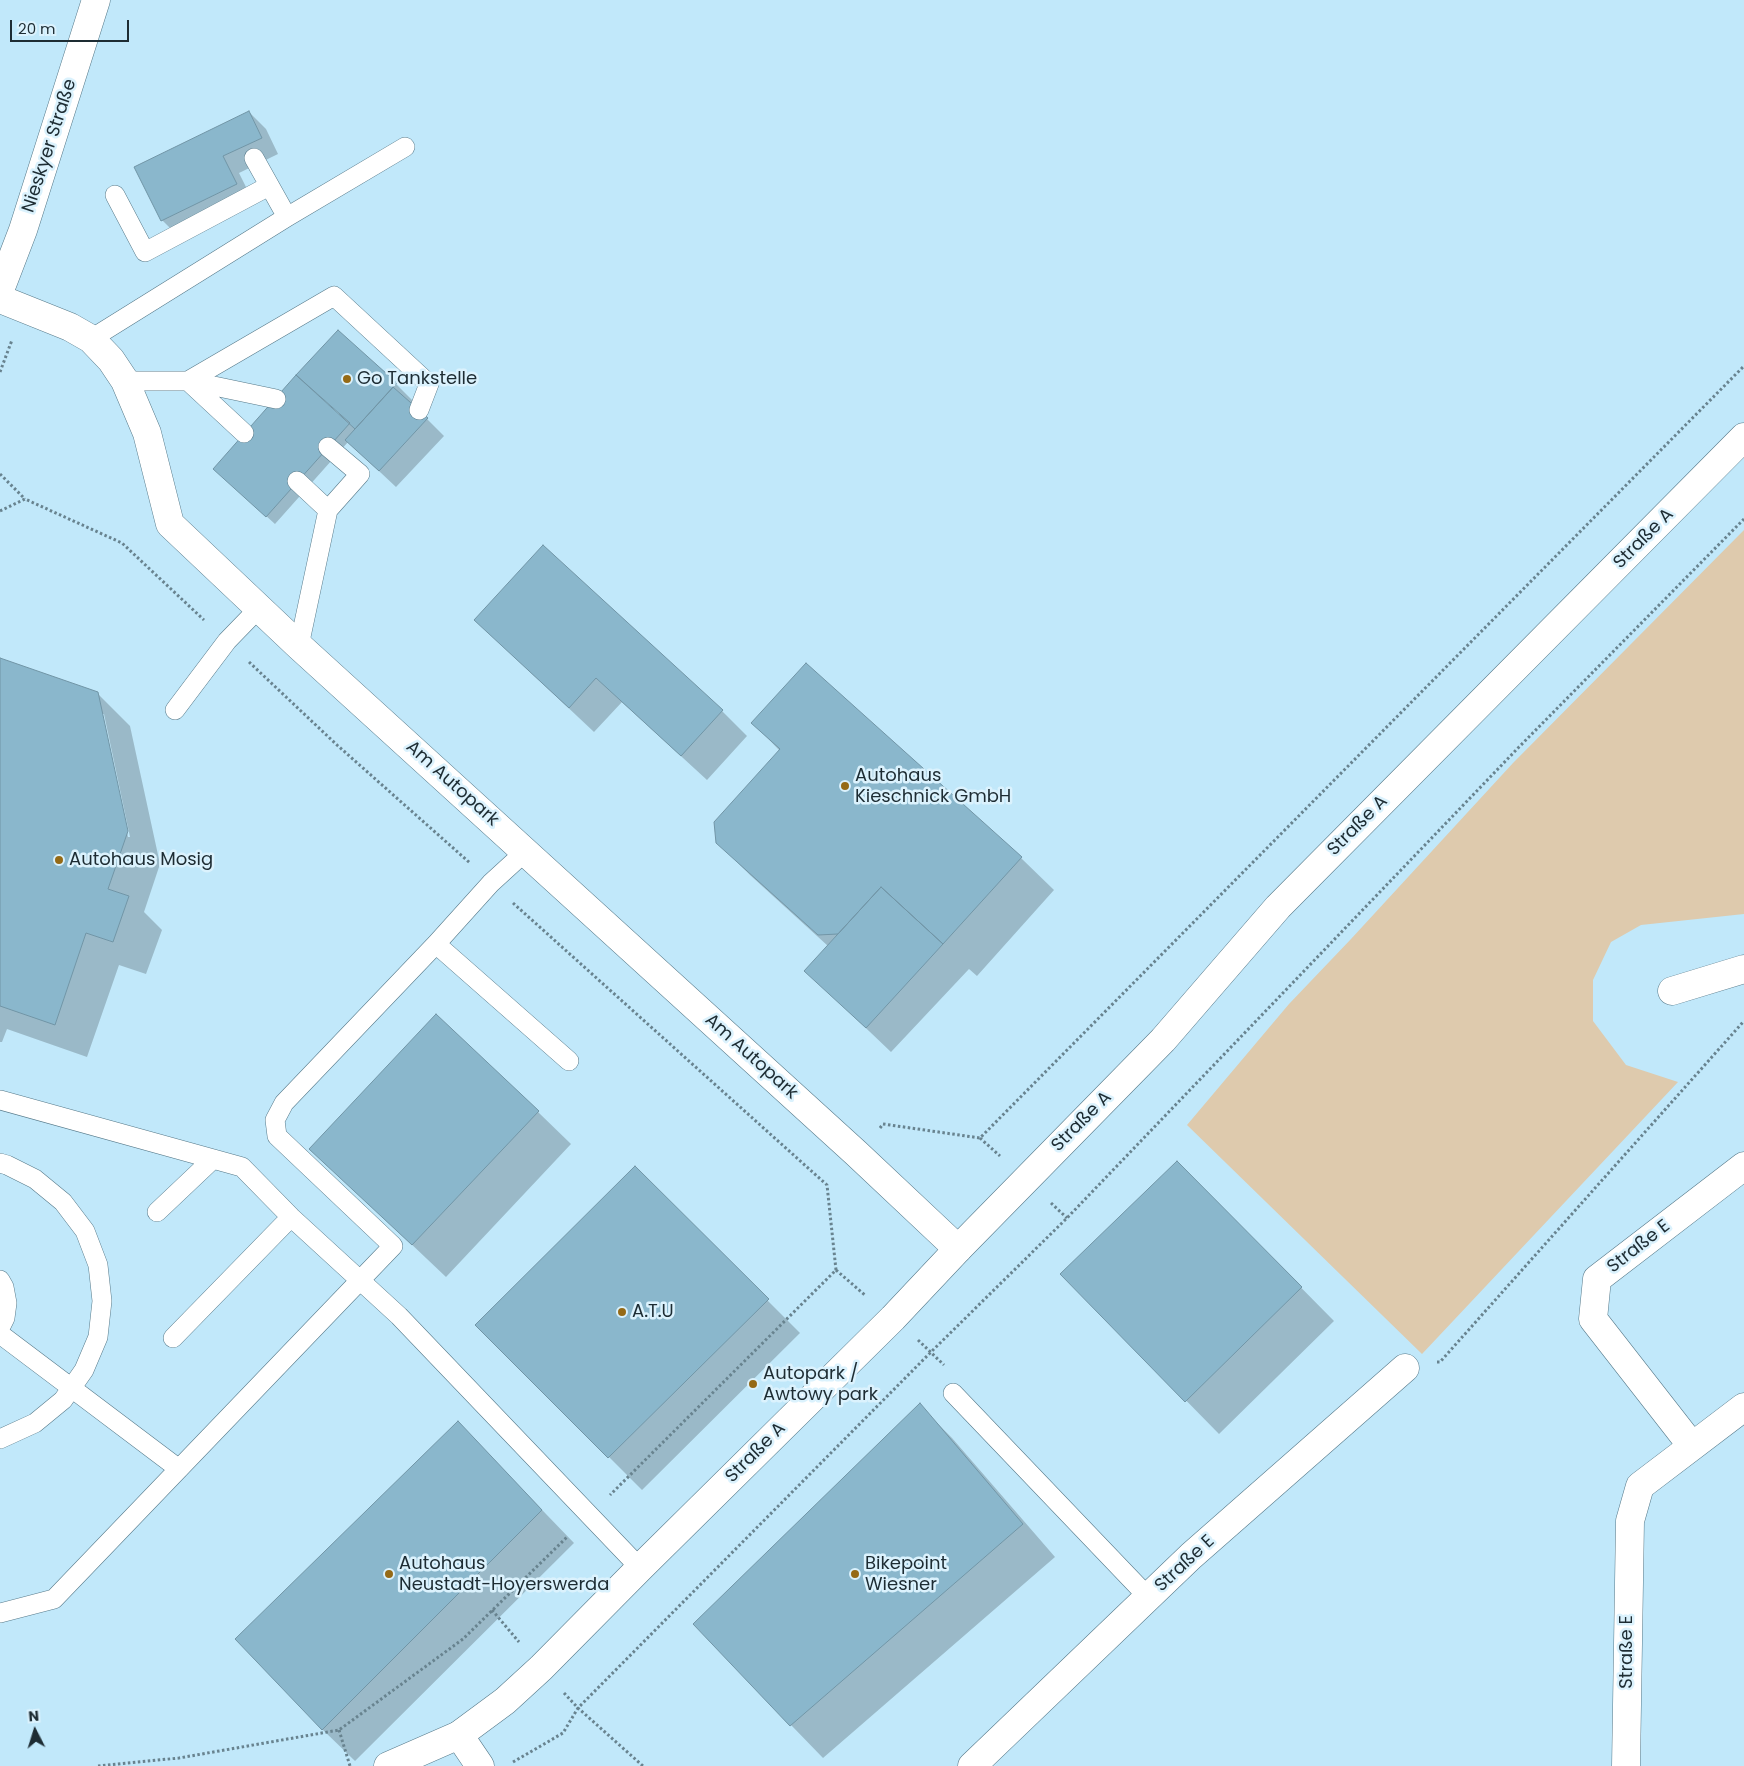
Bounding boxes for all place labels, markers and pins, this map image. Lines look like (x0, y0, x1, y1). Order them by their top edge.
place label: Go Tankstelle (357, 368, 477, 390)
marker: Go Tankstelle (341, 373, 353, 385)
place label: Autohaus Kieschnick GmbH (855, 765, 1011, 808)
marker: Autohaus Kieschnick GmbH (839, 780, 851, 792)
place label: Autohaus Mosig (69, 849, 213, 871)
marker: Autohaus Mosig (53, 854, 65, 866)
place label: A.T.U (632, 1301, 674, 1323)
marker: A.T.U (616, 1306, 628, 1318)
place label: Autopark / Awtowy park (763, 1363, 878, 1406)
marker: Autopark / Awtowy park (747, 1378, 759, 1390)
place label: Autohaus Neustadt-Hoyerswerda (399, 1553, 609, 1596)
place label: Bikepoint Wiesner (865, 1553, 947, 1596)
marker: Autohaus Neustadt-Hoyerswerda (383, 1568, 395, 1580)
marker: Bikepoint Wiesner (849, 1568, 861, 1580)

